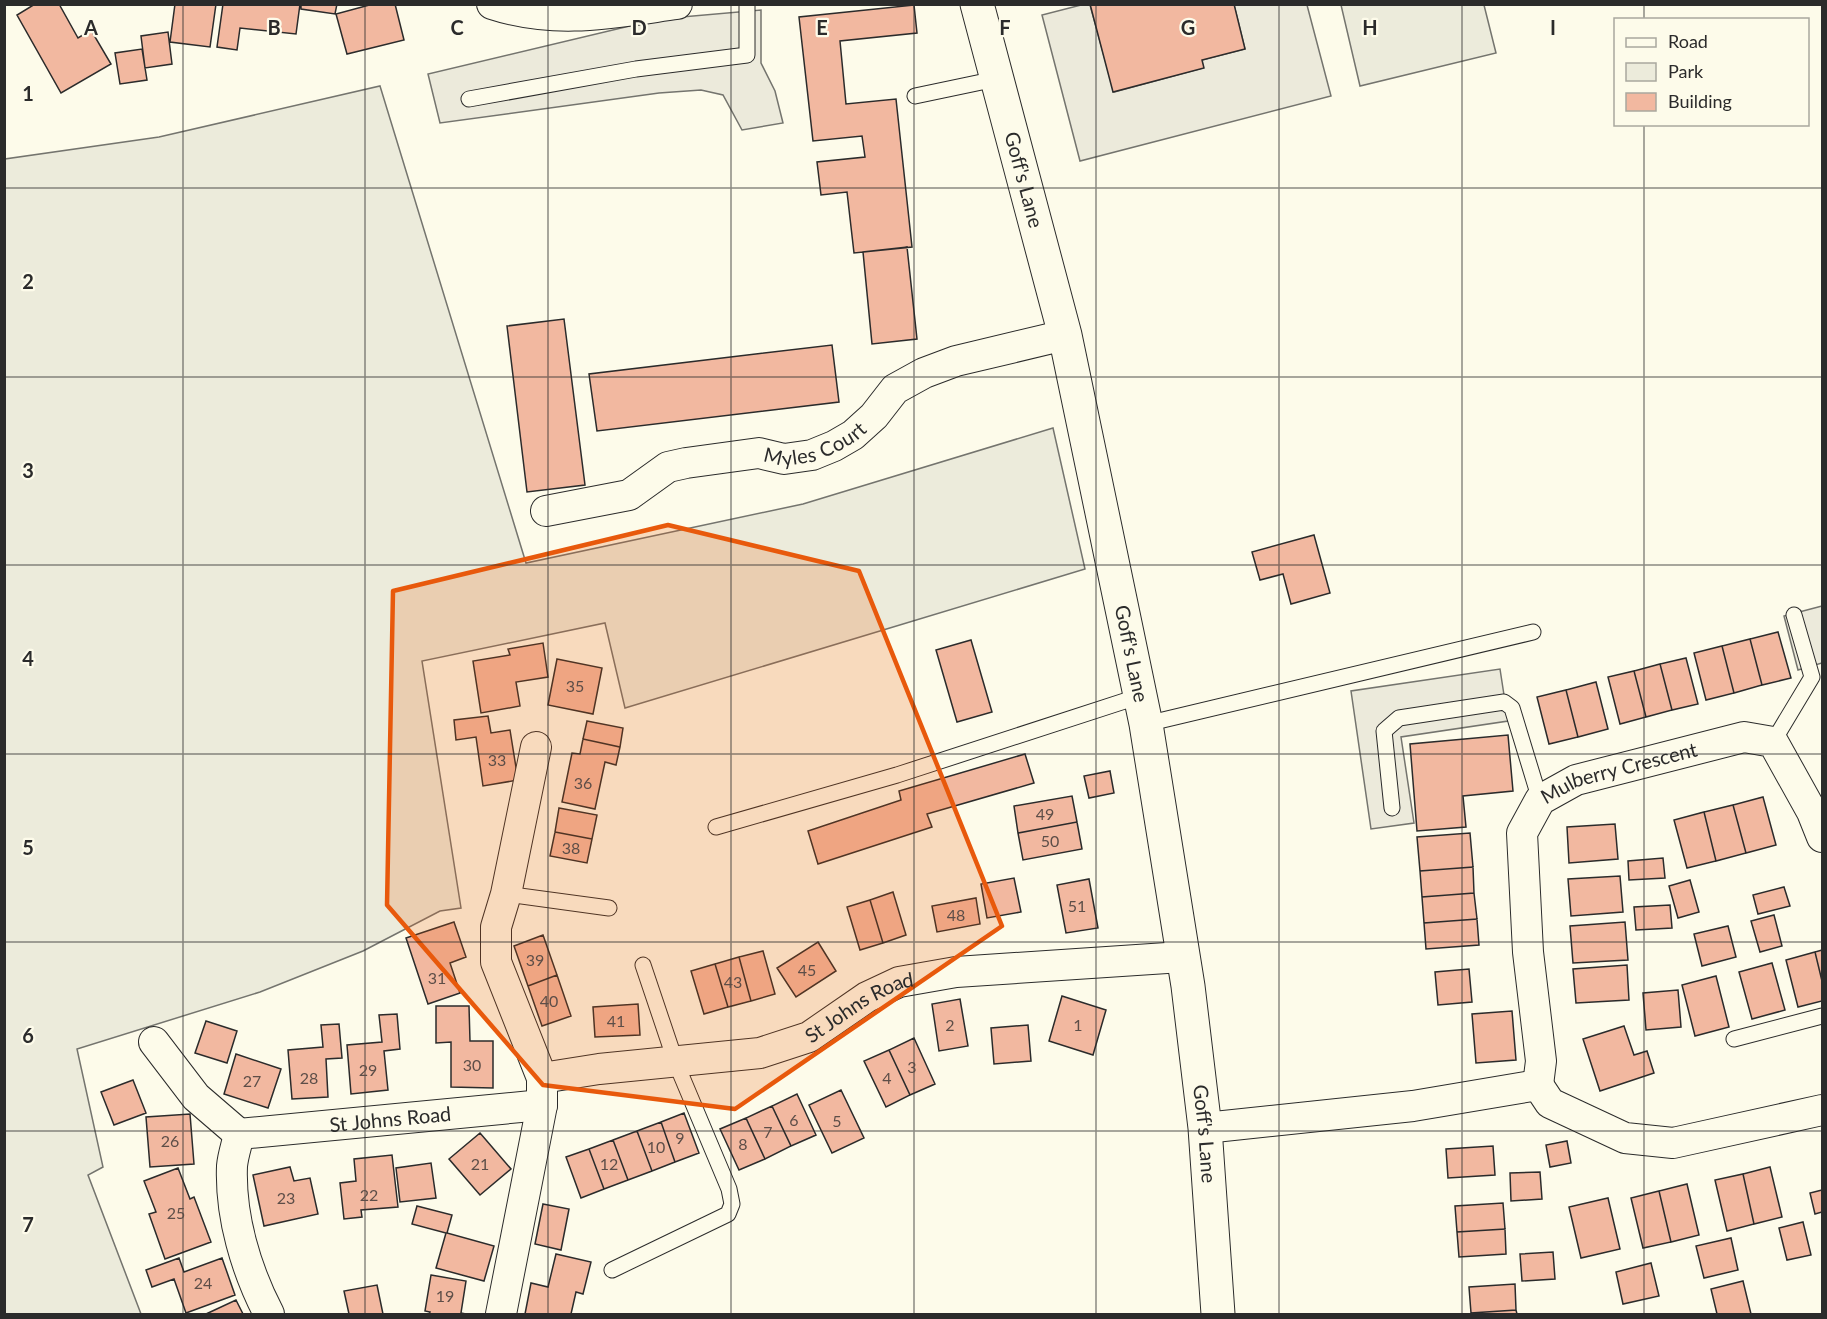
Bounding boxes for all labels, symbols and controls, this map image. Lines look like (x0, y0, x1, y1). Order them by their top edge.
text: A (83, 15, 98, 39)
text: B (267, 15, 281, 39)
text: C (450, 15, 464, 39)
text: D (631, 15, 647, 39)
text: E (816, 15, 828, 39)
text: F (999, 15, 1011, 39)
text: G (1181, 15, 1195, 39)
text: H (1362, 15, 1378, 39)
text: I (1550, 15, 1556, 39)
legend (1614, 18, 1809, 126)
text: Road (1668, 30, 1708, 52)
text: Park (1668, 60, 1704, 82)
text: 1 (22, 81, 34, 105)
text: Building (1668, 90, 1732, 112)
street label: Goff's Lane (1000, 129, 1049, 230)
text: 2 (22, 269, 34, 293)
street label: Myles Court (762, 416, 870, 470)
text: 3 (22, 458, 34, 482)
street label: Goff's Lane (1111, 603, 1154, 704)
text: 4 (22, 646, 34, 670)
house number: 35 (566, 676, 584, 695)
street label: Mulberry Crescent (1536, 736, 1700, 808)
house number: 33 (488, 750, 506, 769)
house number: 36 (574, 773, 592, 792)
house number: 49 (1036, 804, 1054, 823)
house number: 50 (1041, 831, 1059, 850)
text: 5 (22, 835, 34, 859)
house number: 38 (562, 838, 580, 857)
house number: 51 (1068, 896, 1086, 915)
house number: 48 (947, 905, 965, 924)
house number: 39 (526, 950, 544, 969)
house number: 45 (798, 960, 816, 979)
street label: St Johns Road (800, 967, 915, 1047)
house number: 31 (428, 968, 446, 987)
house number: 43 (724, 972, 742, 991)
house number: 40 (540, 991, 558, 1010)
house number: 41 (607, 1011, 625, 1030)
house number: 2 (945, 1015, 955, 1034)
house number: 1 (1073, 1015, 1083, 1034)
text: 6 (22, 1023, 34, 1047)
house number: 30 (463, 1055, 481, 1074)
house number: 3 (907, 1057, 917, 1076)
house number: 29 (359, 1060, 377, 1079)
house number: 28 (300, 1068, 318, 1087)
house number: 4 (882, 1068, 892, 1087)
house number: 27 (243, 1071, 261, 1090)
street label: Goff's Lane (1189, 1083, 1222, 1184)
street label: St Johns Road (328, 1101, 452, 1136)
house number: 6 (789, 1110, 799, 1129)
house number: 5 (832, 1111, 842, 1130)
house number: 7 (763, 1122, 773, 1141)
house number: 9 (675, 1128, 685, 1147)
house number: 26 (161, 1131, 179, 1150)
house number: 8 (738, 1134, 748, 1153)
house number: 10 (647, 1137, 665, 1156)
house number: 21 (471, 1154, 489, 1173)
house number: 12 (600, 1154, 618, 1173)
house number: 22 (360, 1185, 378, 1204)
house number: 23 (277, 1188, 295, 1207)
house number: 25 (167, 1203, 185, 1222)
text: 7 (22, 1212, 34, 1236)
house number: 24 (194, 1273, 212, 1292)
house number: 19 (436, 1286, 454, 1305)

